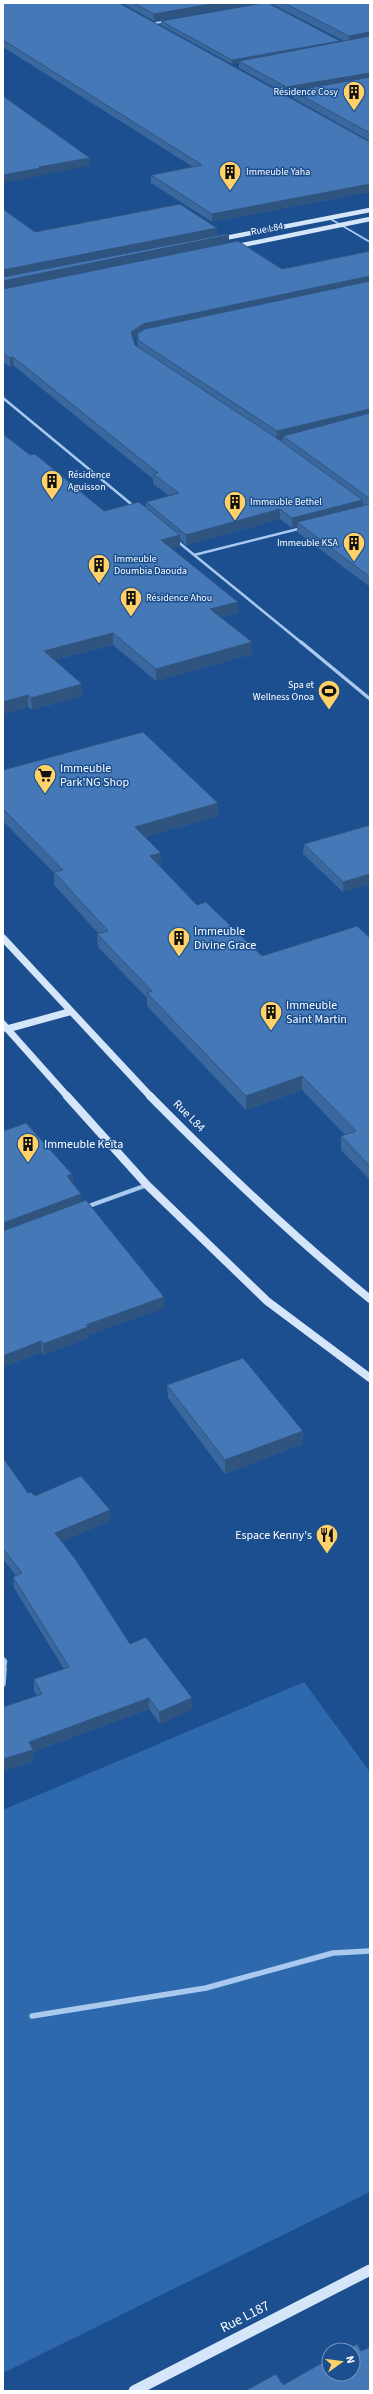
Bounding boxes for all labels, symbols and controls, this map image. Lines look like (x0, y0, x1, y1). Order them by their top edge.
building icon: Résidence Cosy (341, 79, 367, 112)
place label: Résidence Cosy (274, 85, 338, 99)
building icon: Immeuble Yaha (217, 159, 243, 192)
place label: Immeuble Yaha (246, 165, 310, 179)
street label: Rue L84 (250, 219, 285, 239)
building icon: Résidence Aguisson (39, 468, 65, 501)
place label: Résidence Aguisson (68, 468, 111, 494)
building icon: Immeuble Bethel (222, 489, 248, 522)
place label: Immeuble Bethel (250, 495, 322, 509)
building icon: Immeuble KSA (341, 530, 367, 563)
place label: Immeuble KSA (277, 536, 339, 550)
building icon: Immeuble Doumbia Daouda (86, 552, 112, 585)
place label: Immeuble Doumbia Daouda (114, 552, 187, 578)
building icon: Résidence Ahou (118, 585, 144, 618)
place label: Résidence Ahou (146, 591, 212, 605)
place label: Spa et Wellness Onoa (253, 678, 315, 704)
sports icon: Spa et Wellness Onoa (316, 678, 342, 711)
place label: Immeuble Park'NG Shop (60, 760, 129, 791)
supermarket icon: Immeuble Park'NG Shop (32, 762, 58, 795)
place label: Immeuble Divine Grace (194, 923, 256, 954)
building icon: Immeuble Divine Grace (166, 925, 192, 958)
place label: Immeuble Saint Martin (286, 997, 347, 1028)
building icon: Immeuble Saint Martin (258, 999, 284, 1032)
street label: Rue L84 (169, 1096, 209, 1136)
building icon: Immeuble Keïta (15, 1131, 41, 1164)
place label: Immeuble Keïta (44, 1136, 123, 1153)
restaurant icon: Espace Kenny's (314, 1522, 340, 1555)
place label: Espace Kenny's (235, 1527, 312, 1544)
street label: Rue L187 (217, 2296, 273, 2338)
north arrow (321, 2342, 361, 2382)
text: N (342, 2354, 358, 2365)

